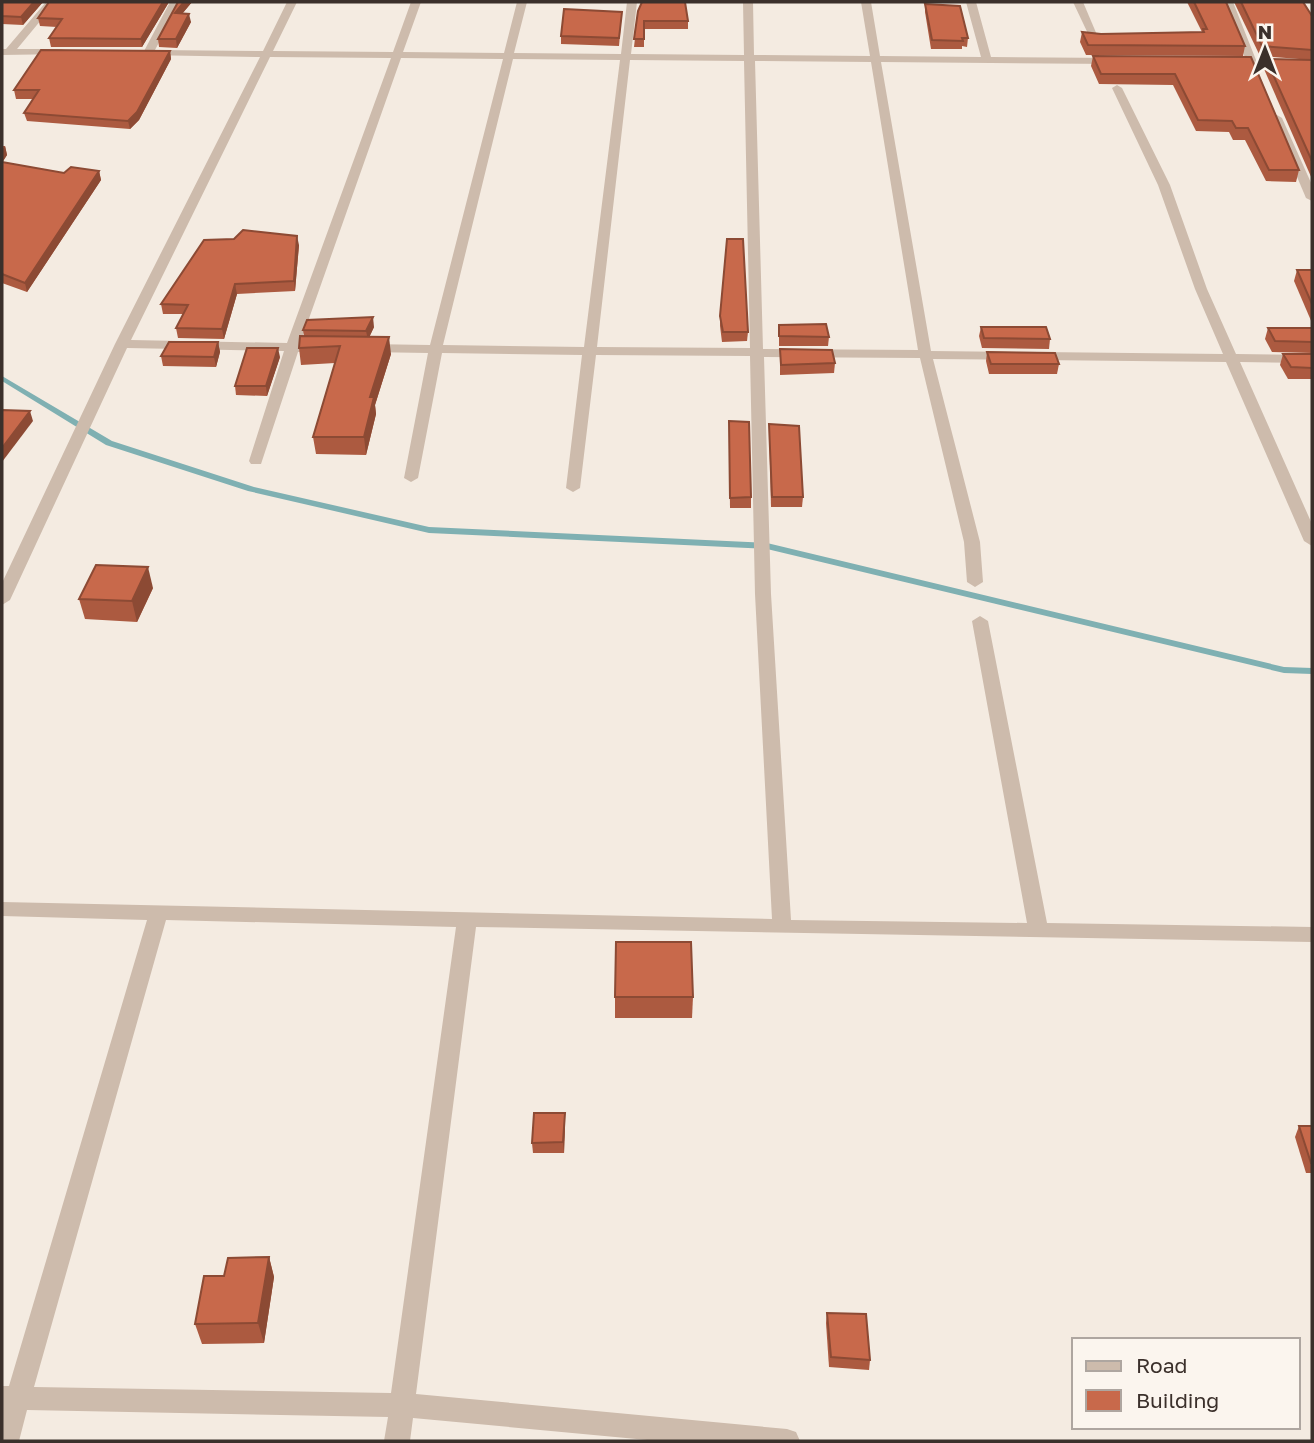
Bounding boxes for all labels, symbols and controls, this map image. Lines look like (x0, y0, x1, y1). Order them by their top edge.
north arrow (1230, 14, 1300, 84)
text: N (1258, 20, 1272, 43)
legend (1072, 1338, 1300, 1429)
text: Road (1136, 1352, 1187, 1378)
text: Building (1136, 1387, 1219, 1413)

